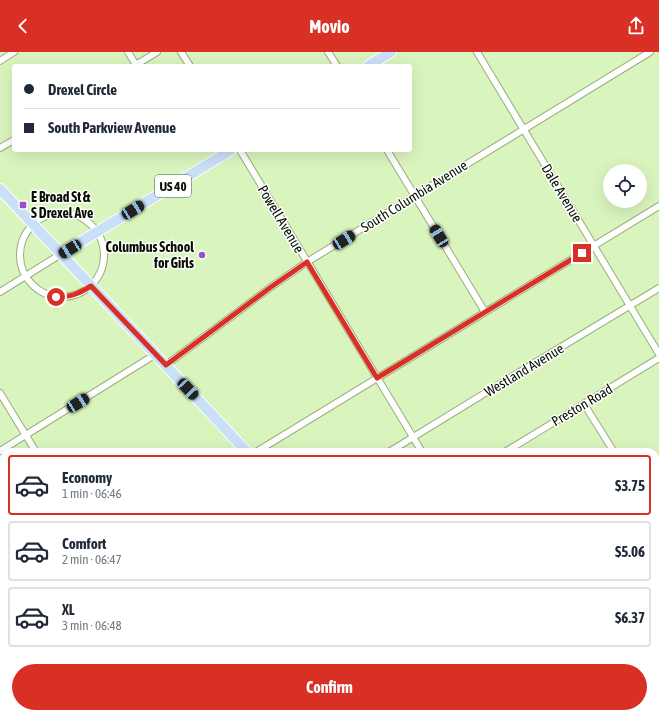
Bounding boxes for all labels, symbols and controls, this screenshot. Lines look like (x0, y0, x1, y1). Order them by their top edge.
icon: back (12, 15, 34, 37)
icon: share (625, 15, 647, 37)
text: Movio (309, 16, 350, 37)
text: Drexel Circle (48, 81, 117, 98)
text: South Parkview Avenue (48, 119, 176, 136)
street label: South Columbia Avenue (358, 157, 470, 235)
street label: Dale Avenue (538, 161, 586, 225)
map controls (603, 164, 647, 208)
button: locate (603, 164, 647, 208)
road number: US 40 (155, 175, 191, 197)
street label: Powell Avenue (255, 182, 307, 256)
place label: E Broad St & S Drexel Ave (31, 189, 93, 221)
car (120, 199, 146, 221)
marker: E Broad St & S Drexel Ave (18, 200, 28, 210)
car (428, 223, 450, 249)
car (331, 229, 357, 251)
car (57, 238, 83, 260)
place label: Columbus School for Girls (106, 239, 194, 271)
route end (573, 244, 591, 262)
marker: Columbus School for Girls (197, 250, 207, 260)
route start (47, 288, 65, 306)
street label: Westland Avenue (482, 340, 566, 400)
car (175, 376, 201, 402)
street label: Preston Road (549, 381, 615, 429)
car (65, 392, 91, 414)
icon: car (14, 467, 50, 503)
text: Economy (62, 469, 112, 486)
text: $3.75 (615, 477, 645, 494)
text: 1 min · 06:46 (62, 486, 122, 501)
icon: car (14, 533, 50, 569)
text: Comfort (62, 535, 106, 552)
text: $5.06 (615, 543, 645, 560)
text: 2 min · 06:47 (62, 552, 122, 567)
icon: car (14, 599, 50, 635)
text: XL (62, 601, 75, 618)
text: $6.37 (615, 609, 645, 626)
text: 3 min · 06:48 (62, 618, 122, 633)
button: Confirm (12, 664, 647, 710)

